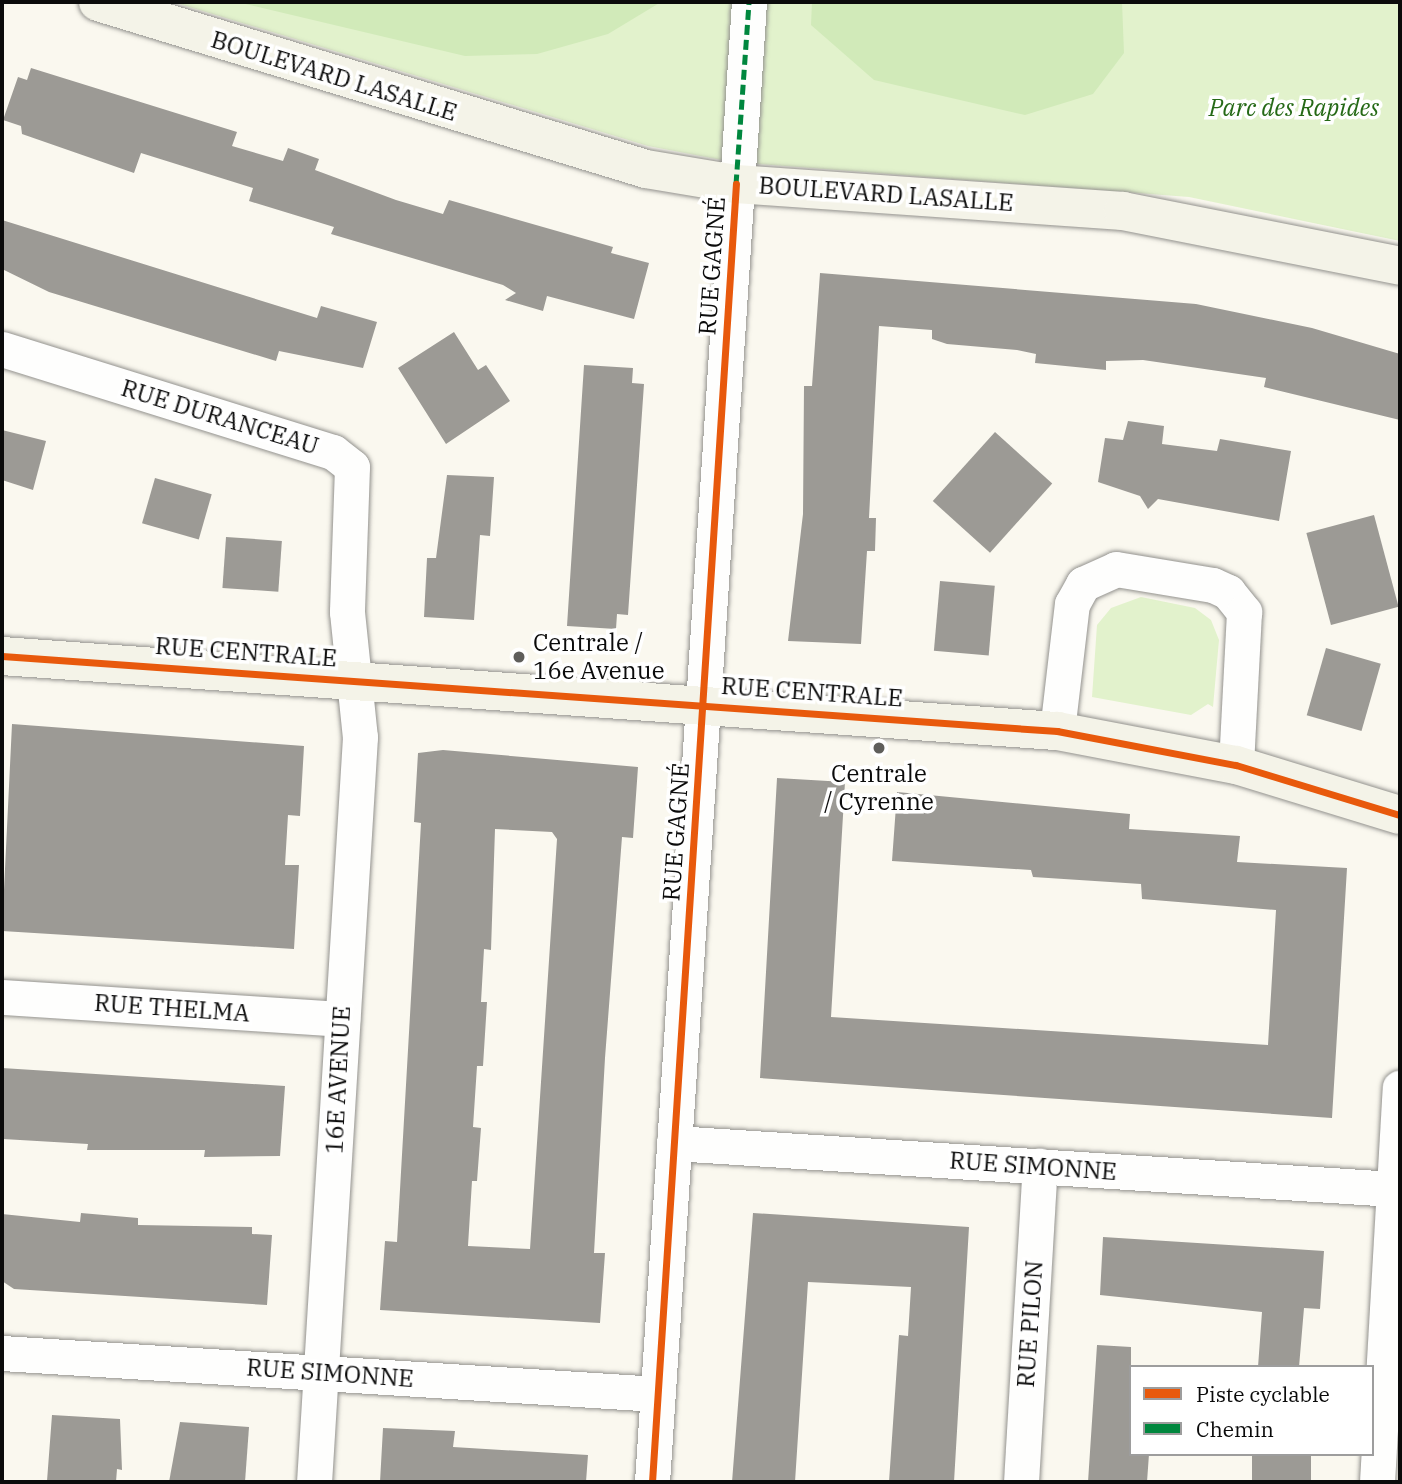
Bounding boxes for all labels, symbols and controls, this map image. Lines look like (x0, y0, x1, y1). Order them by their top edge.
street label: BOULEVARD LASALLE (208, 25, 460, 127)
park label: Parc des Rapides (1209, 94, 1379, 122)
street label: BOULEVARD LASALLE (758, 171, 1014, 217)
street label: RUE GAGNÉ (693, 196, 731, 336)
street label: RUE DURANCEAU (118, 373, 322, 461)
place label: Centrale / 16e Avenue (533, 629, 665, 685)
street label: RUE CENTRALE (154, 631, 338, 673)
marker: Centrale / 16e Avenue (511, 649, 527, 665)
street label: RUE CENTRALE (720, 671, 904, 713)
marker: Centrale / Cyrenne (871, 740, 887, 756)
place label: Centrale / Cyrenne (824, 760, 934, 816)
street label: RUE GAGNÉ (657, 762, 695, 902)
street label: RUE THELMA (93, 988, 251, 1028)
street label: 16E AVENUE (320, 1005, 356, 1155)
street label: RUE SIMONNE (948, 1146, 1118, 1186)
street label: RUE PILON (1011, 1259, 1049, 1389)
street label: RUE SIMONNE (245, 1353, 415, 1393)
legend (1129, 1365, 1374, 1456)
text: Piste cyclable (1196, 1380, 1330, 1408)
text: Chemin (1196, 1415, 1274, 1443)

